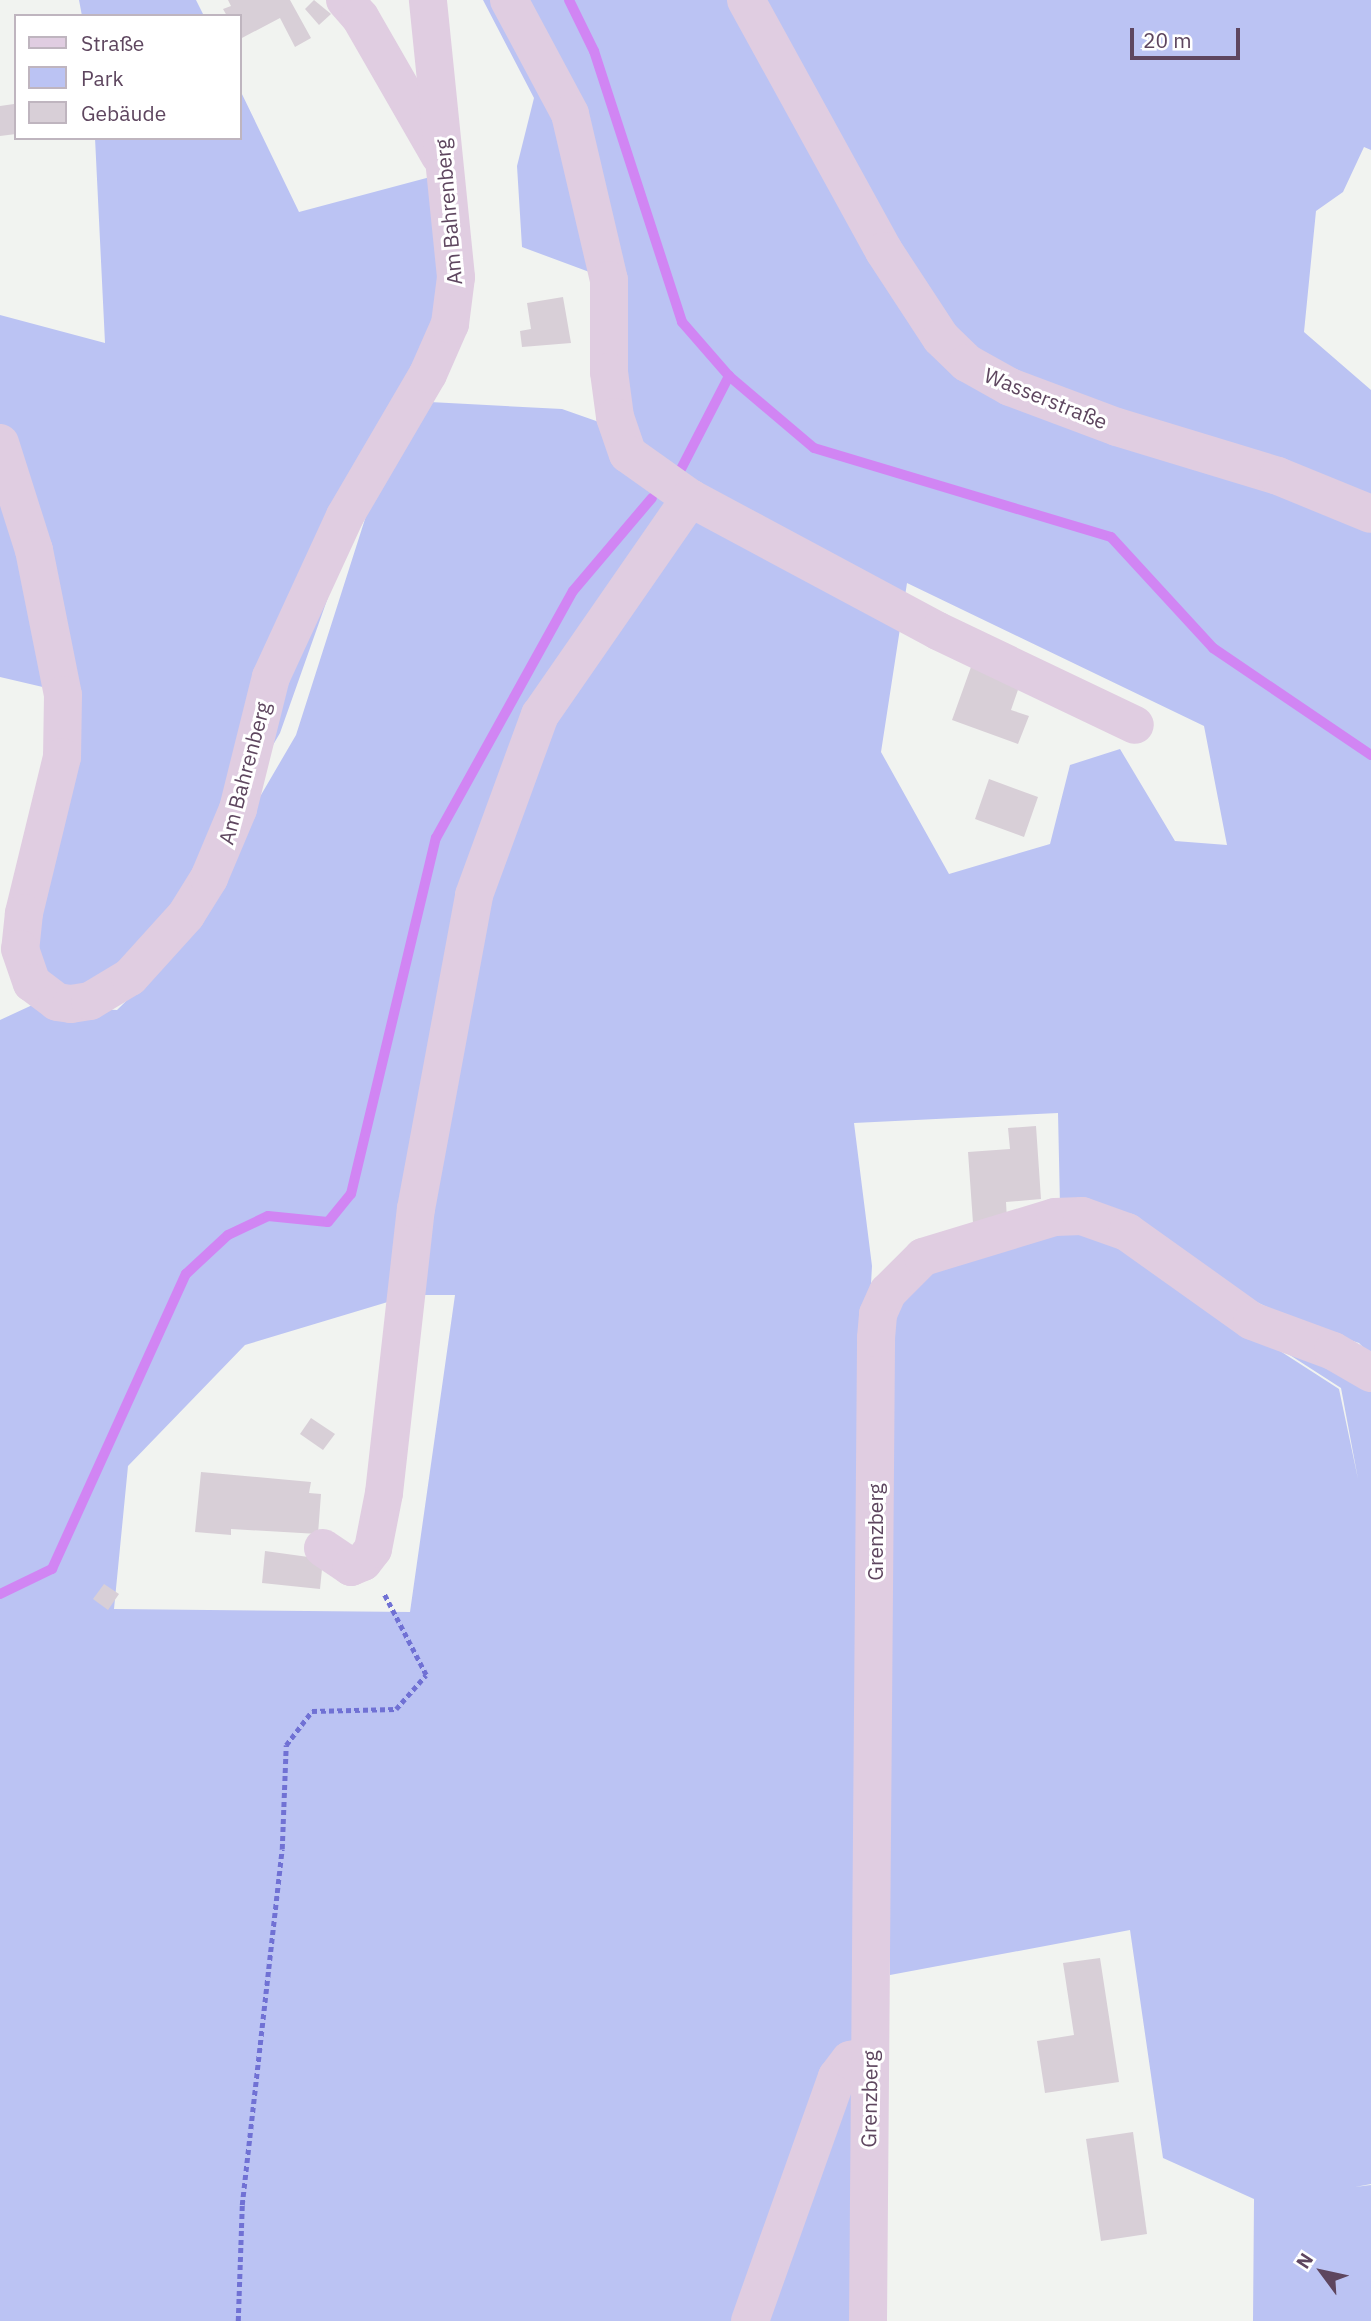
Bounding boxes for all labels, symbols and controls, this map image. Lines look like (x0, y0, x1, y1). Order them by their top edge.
legend (14, 14, 242, 140)
scale bar (1133, 14, 1243, 58)
text: 20 m (1143, 26, 1192, 54)
text: Straße (81, 29, 144, 57)
text: Park (81, 64, 124, 92)
text: Gebäude (81, 99, 166, 127)
street label: Am Bahrenberg (429, 138, 467, 286)
street label: Wasserstraße (981, 362, 1111, 434)
street label: Am Bahrenberg (213, 699, 275, 847)
street label: Grenzberg (862, 1483, 888, 1581)
street label: Grenzberg (856, 2050, 882, 2148)
north arrow (1287, 2237, 1357, 2307)
text: N (1291, 2248, 1318, 2273)

